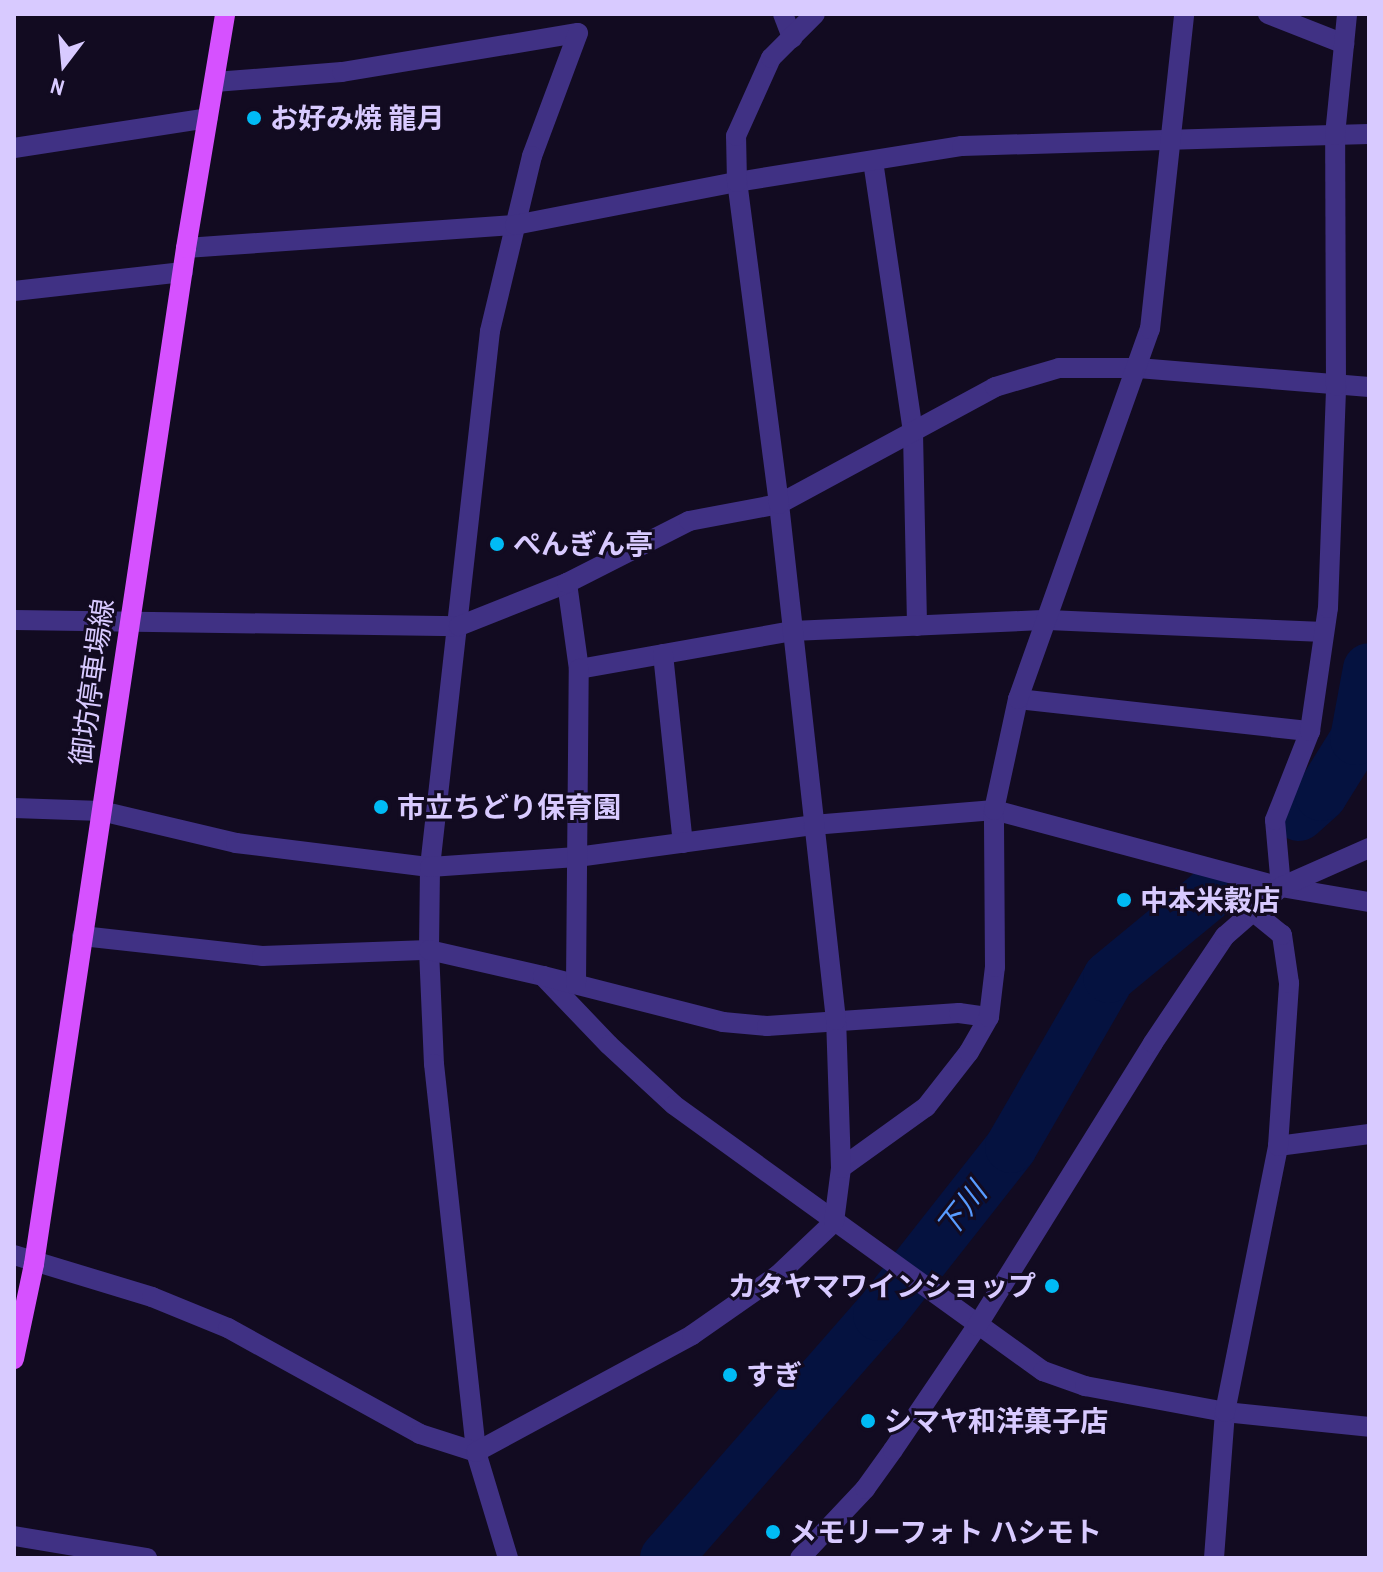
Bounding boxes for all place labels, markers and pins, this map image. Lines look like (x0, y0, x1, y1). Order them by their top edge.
place label: お好み焼 龍月 (270, 101, 444, 135)
marker: お好み焼 龍月 (245, 109, 263, 127)
place label: ぺんぎん亭 (513, 527, 653, 561)
marker: ぺんぎん亭 (488, 535, 506, 553)
place label: 市立ちどり保育園 (397, 790, 621, 824)
marker: 市立ちどり保育園 (372, 798, 390, 816)
place label: 中本米穀店 (1140, 883, 1280, 917)
marker: 中本米穀店 (1115, 891, 1133, 909)
place label: カタヤマワインショップ (728, 1269, 1036, 1303)
marker: カタヤマワインショップ (1043, 1277, 1061, 1295)
place label: すぎ (746, 1358, 802, 1392)
marker: すぎ (721, 1366, 739, 1384)
place label: シマヤ和洋菓子店 (884, 1404, 1108, 1438)
marker: シマヤ和洋菓子店 (859, 1412, 877, 1430)
place label: メモリーフォト ハシモト (789, 1515, 1103, 1549)
marker: メモリーフォト ハシモト (764, 1523, 782, 1541)

